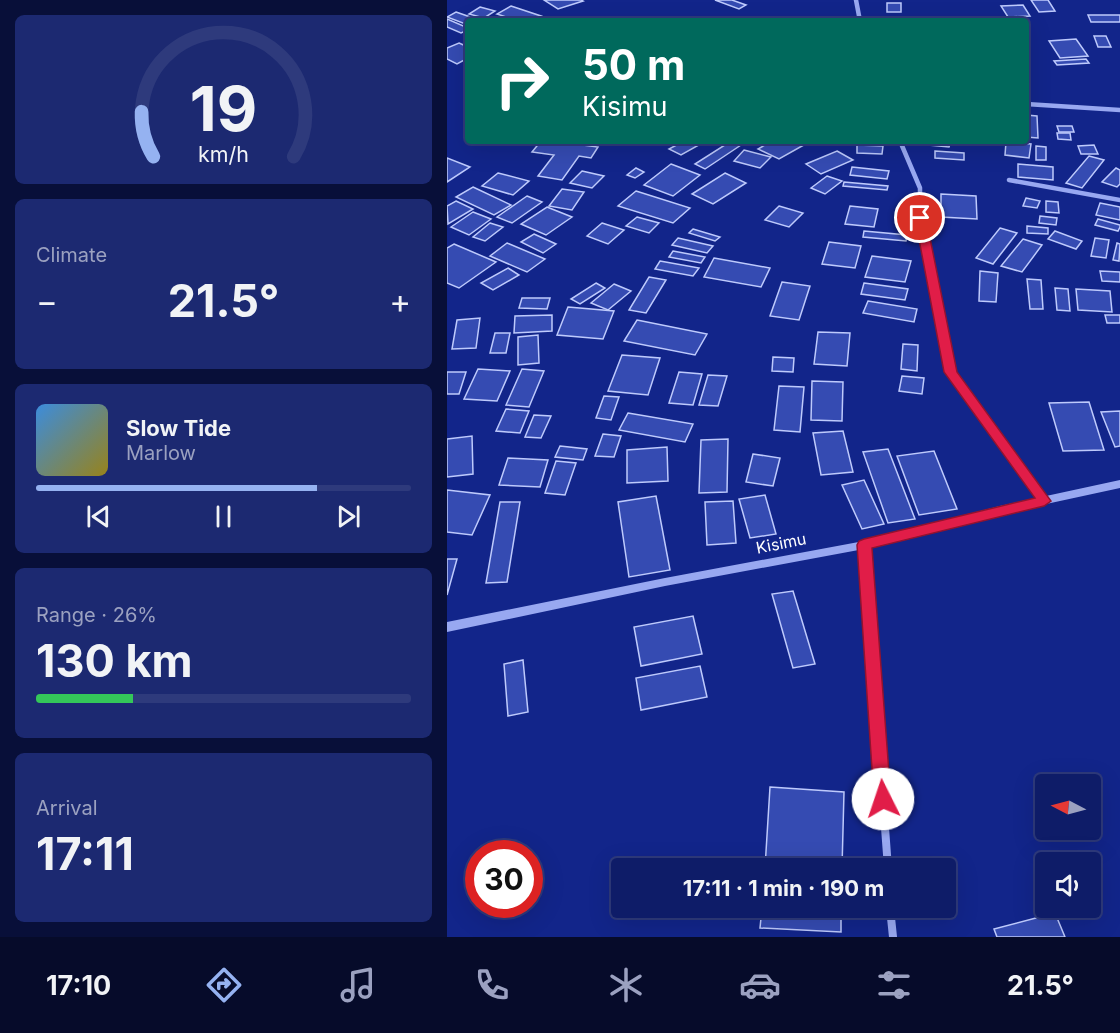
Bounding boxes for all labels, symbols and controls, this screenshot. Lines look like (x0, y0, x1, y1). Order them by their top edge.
text: 50 m (582, 39, 685, 90)
icon: right (483, 42, 561, 120)
text: 19 (190, 71, 257, 146)
text: Kisimu (582, 90, 668, 123)
text: km/h (198, 141, 249, 167)
pin (894, 192, 945, 243)
icon: arrive (903, 201, 936, 234)
text: Climate (36, 243, 107, 267)
text: 21.5° (168, 273, 279, 328)
text: − (36, 281, 58, 321)
text: + (389, 281, 411, 321)
text: Slow Tide (126, 415, 231, 441)
text: Marlow (126, 441, 196, 465)
icon: previous (82, 500, 115, 533)
icon: pause (207, 500, 240, 533)
icon: next (332, 500, 365, 533)
street label: Kisimu (754, 528, 808, 558)
text: Range · 26% (36, 603, 157, 627)
text: 130 km (36, 633, 193, 688)
position arrow (851, 767, 915, 831)
north arrow (1035, 774, 1101, 840)
map controls (1035, 774, 1101, 918)
text: Arrival (36, 796, 98, 820)
text: 17:11 (36, 826, 134, 881)
speed limit sign: 30 (465, 840, 543, 918)
button: sound (1035, 852, 1101, 918)
text: 17:11 · 1 min · 190 m (683, 875, 884, 901)
icon: directions (203, 964, 245, 1006)
icon: music (337, 964, 379, 1006)
icon: phone (471, 964, 513, 1006)
icon: climate (605, 964, 647, 1006)
icon: car (739, 964, 781, 1006)
icon: filters (873, 964, 915, 1006)
text: 17:10 (46, 969, 111, 1002)
text: 21.5° (1007, 969, 1074, 1002)

